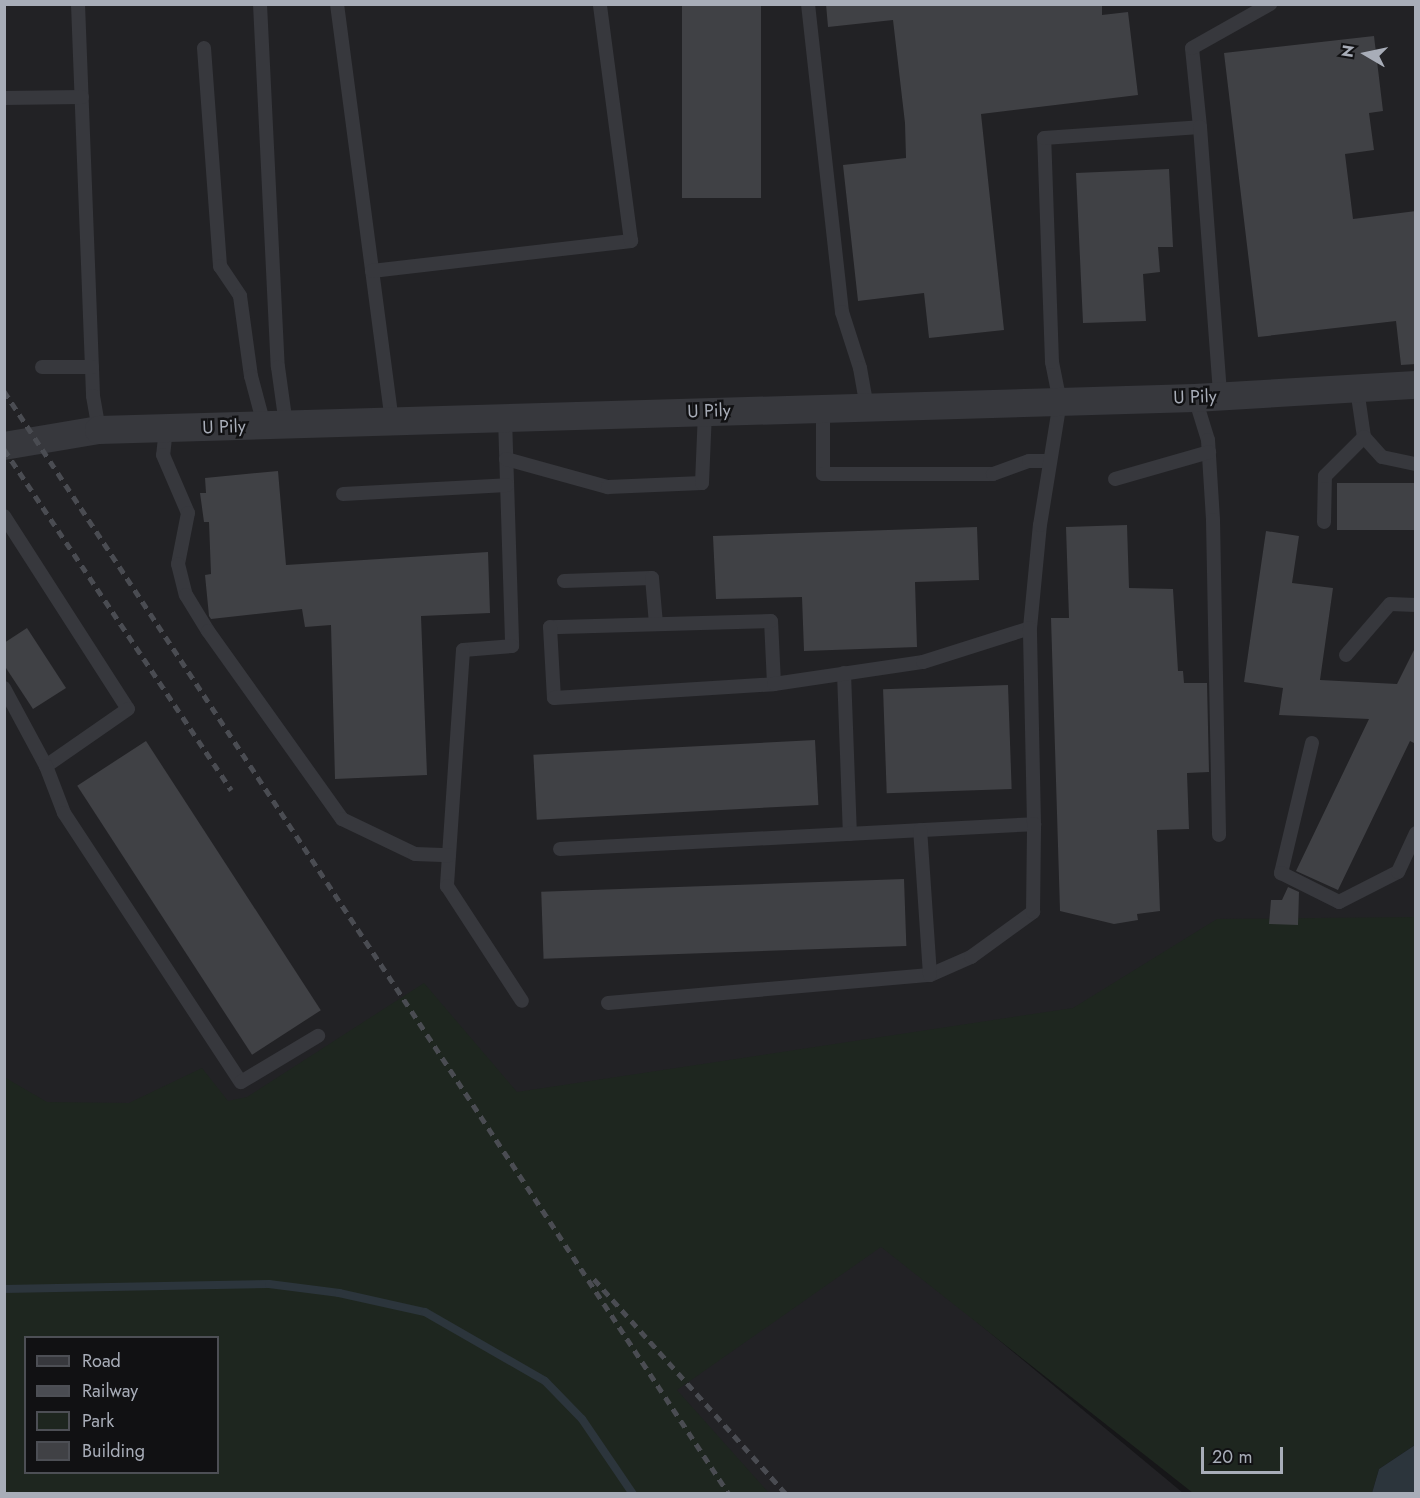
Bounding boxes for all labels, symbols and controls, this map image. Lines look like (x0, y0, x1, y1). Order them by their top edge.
north arrow (1336, 24, 1396, 84)
text: N (1335, 43, 1360, 59)
street label: U Pily (1173, 385, 1217, 409)
street label: U Pily (687, 399, 731, 423)
street label: U Pily (202, 415, 246, 439)
legend (24, 1336, 219, 1474)
text: Road (82, 1348, 121, 1374)
text: Railway (82, 1378, 138, 1404)
text: Park (82, 1408, 114, 1434)
scale bar (1204, 1435, 1286, 1473)
text: Building (82, 1438, 145, 1464)
text: 20 m (1212, 1444, 1252, 1470)

